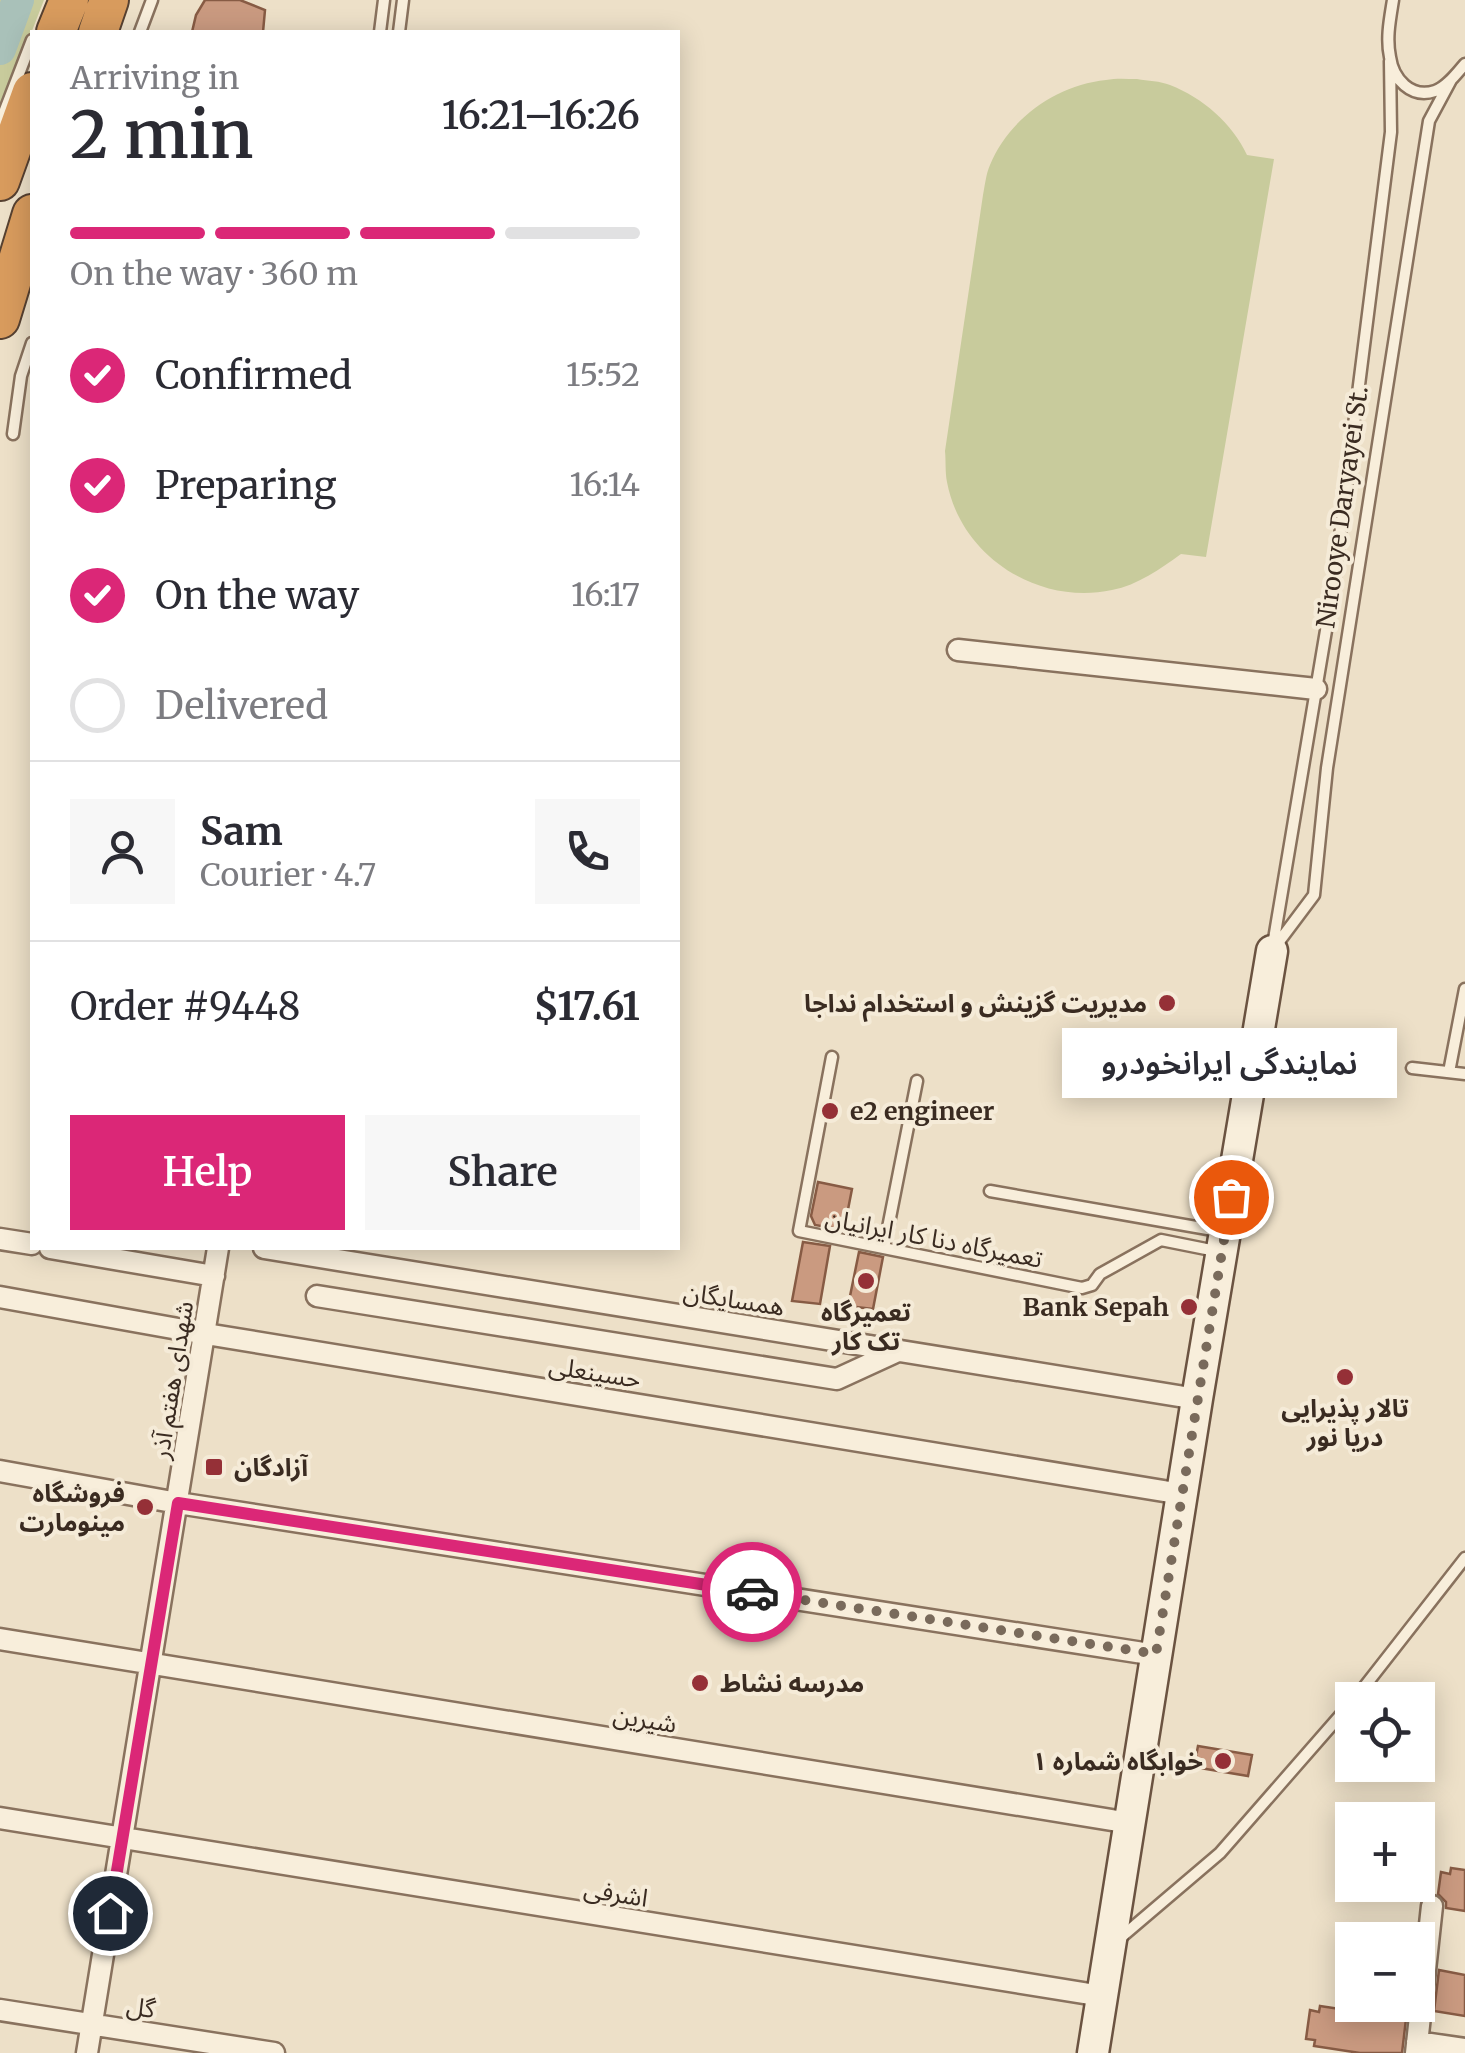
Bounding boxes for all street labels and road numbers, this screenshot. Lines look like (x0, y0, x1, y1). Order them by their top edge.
street label: Nirooye Daryayei St. (1309, 384, 1375, 630)
street label: تعمیرگاه دنا کار ایرانیان (823, 1201, 1045, 1275)
street label: همسایگان (681, 1275, 787, 1323)
street label: شهدای هفتم آذر (144, 1299, 204, 1463)
street label: حسینعلی (547, 1349, 643, 1395)
street label: شیرین (611, 1698, 679, 1740)
street label: اشرفی (582, 1872, 650, 1914)
street label: گل (124, 1989, 158, 2025)

